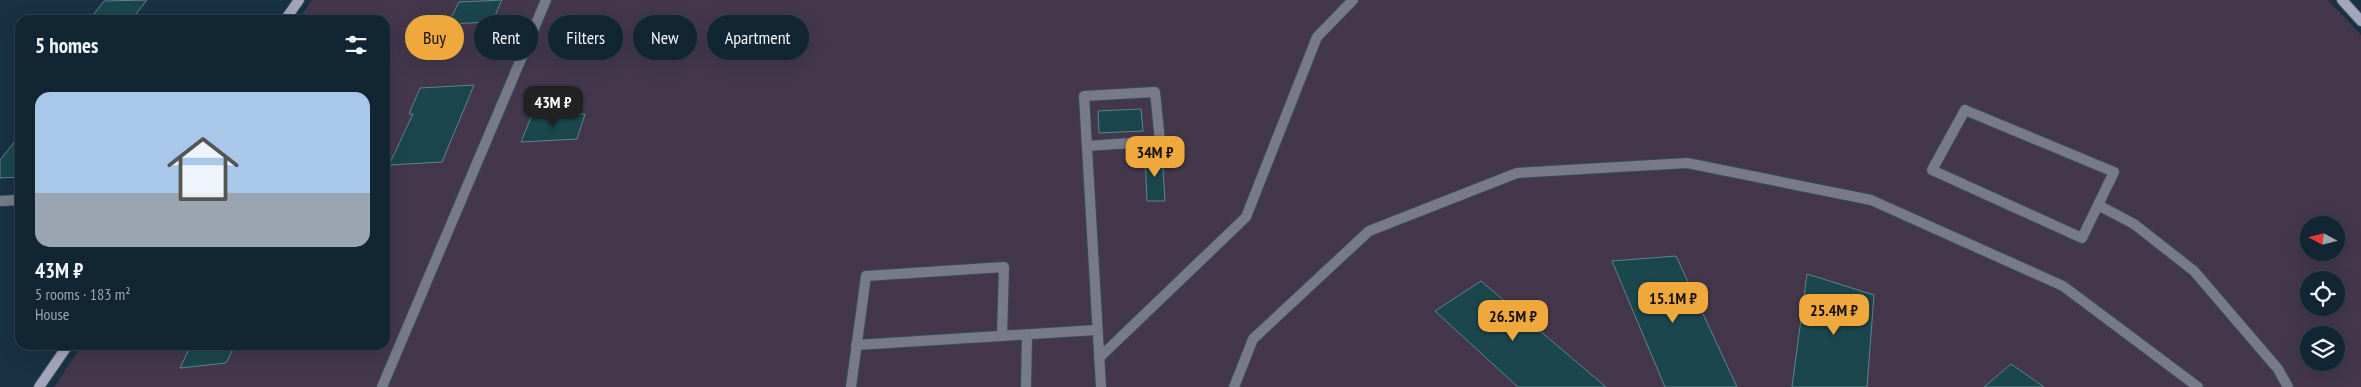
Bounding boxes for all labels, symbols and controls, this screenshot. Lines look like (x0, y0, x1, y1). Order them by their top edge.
chip: Buy (405, 15, 464, 60)
chip: Rent (474, 15, 538, 60)
chip: Filters (548, 15, 623, 60)
chip: New (633, 15, 697, 60)
chip: Apartment (707, 15, 809, 60)
icon: filters (342, 31, 370, 59)
text: 5 homes (35, 32, 98, 59)
pin: 43M ₽ (518, 86, 588, 128)
text: 43M ₽ (535, 92, 571, 112)
icon: home (158, 124, 248, 214)
pin: 34M ₽ (1120, 136, 1190, 178)
text: 34M ₽ (1137, 142, 1173, 162)
north arrow (2300, 216, 2345, 261)
map controls (2300, 216, 2345, 371)
text: 43M ₽ (35, 257, 83, 284)
button: locate (2300, 271, 2345, 316)
pin: 15.1M ₽ (1627, 282, 1719, 324)
text: 5 rooms · 183 m² (35, 284, 131, 304)
text: 15.1M ₽ (1649, 288, 1697, 308)
pin: 25.4M ₽ (1788, 294, 1880, 336)
pin: 26.5M ₽ (1467, 300, 1559, 342)
text: 25.4M ₽ (1810, 300, 1858, 320)
text: House (35, 304, 69, 324)
text: 26.5M ₽ (1489, 306, 1537, 326)
button: layers (2300, 326, 2345, 371)

